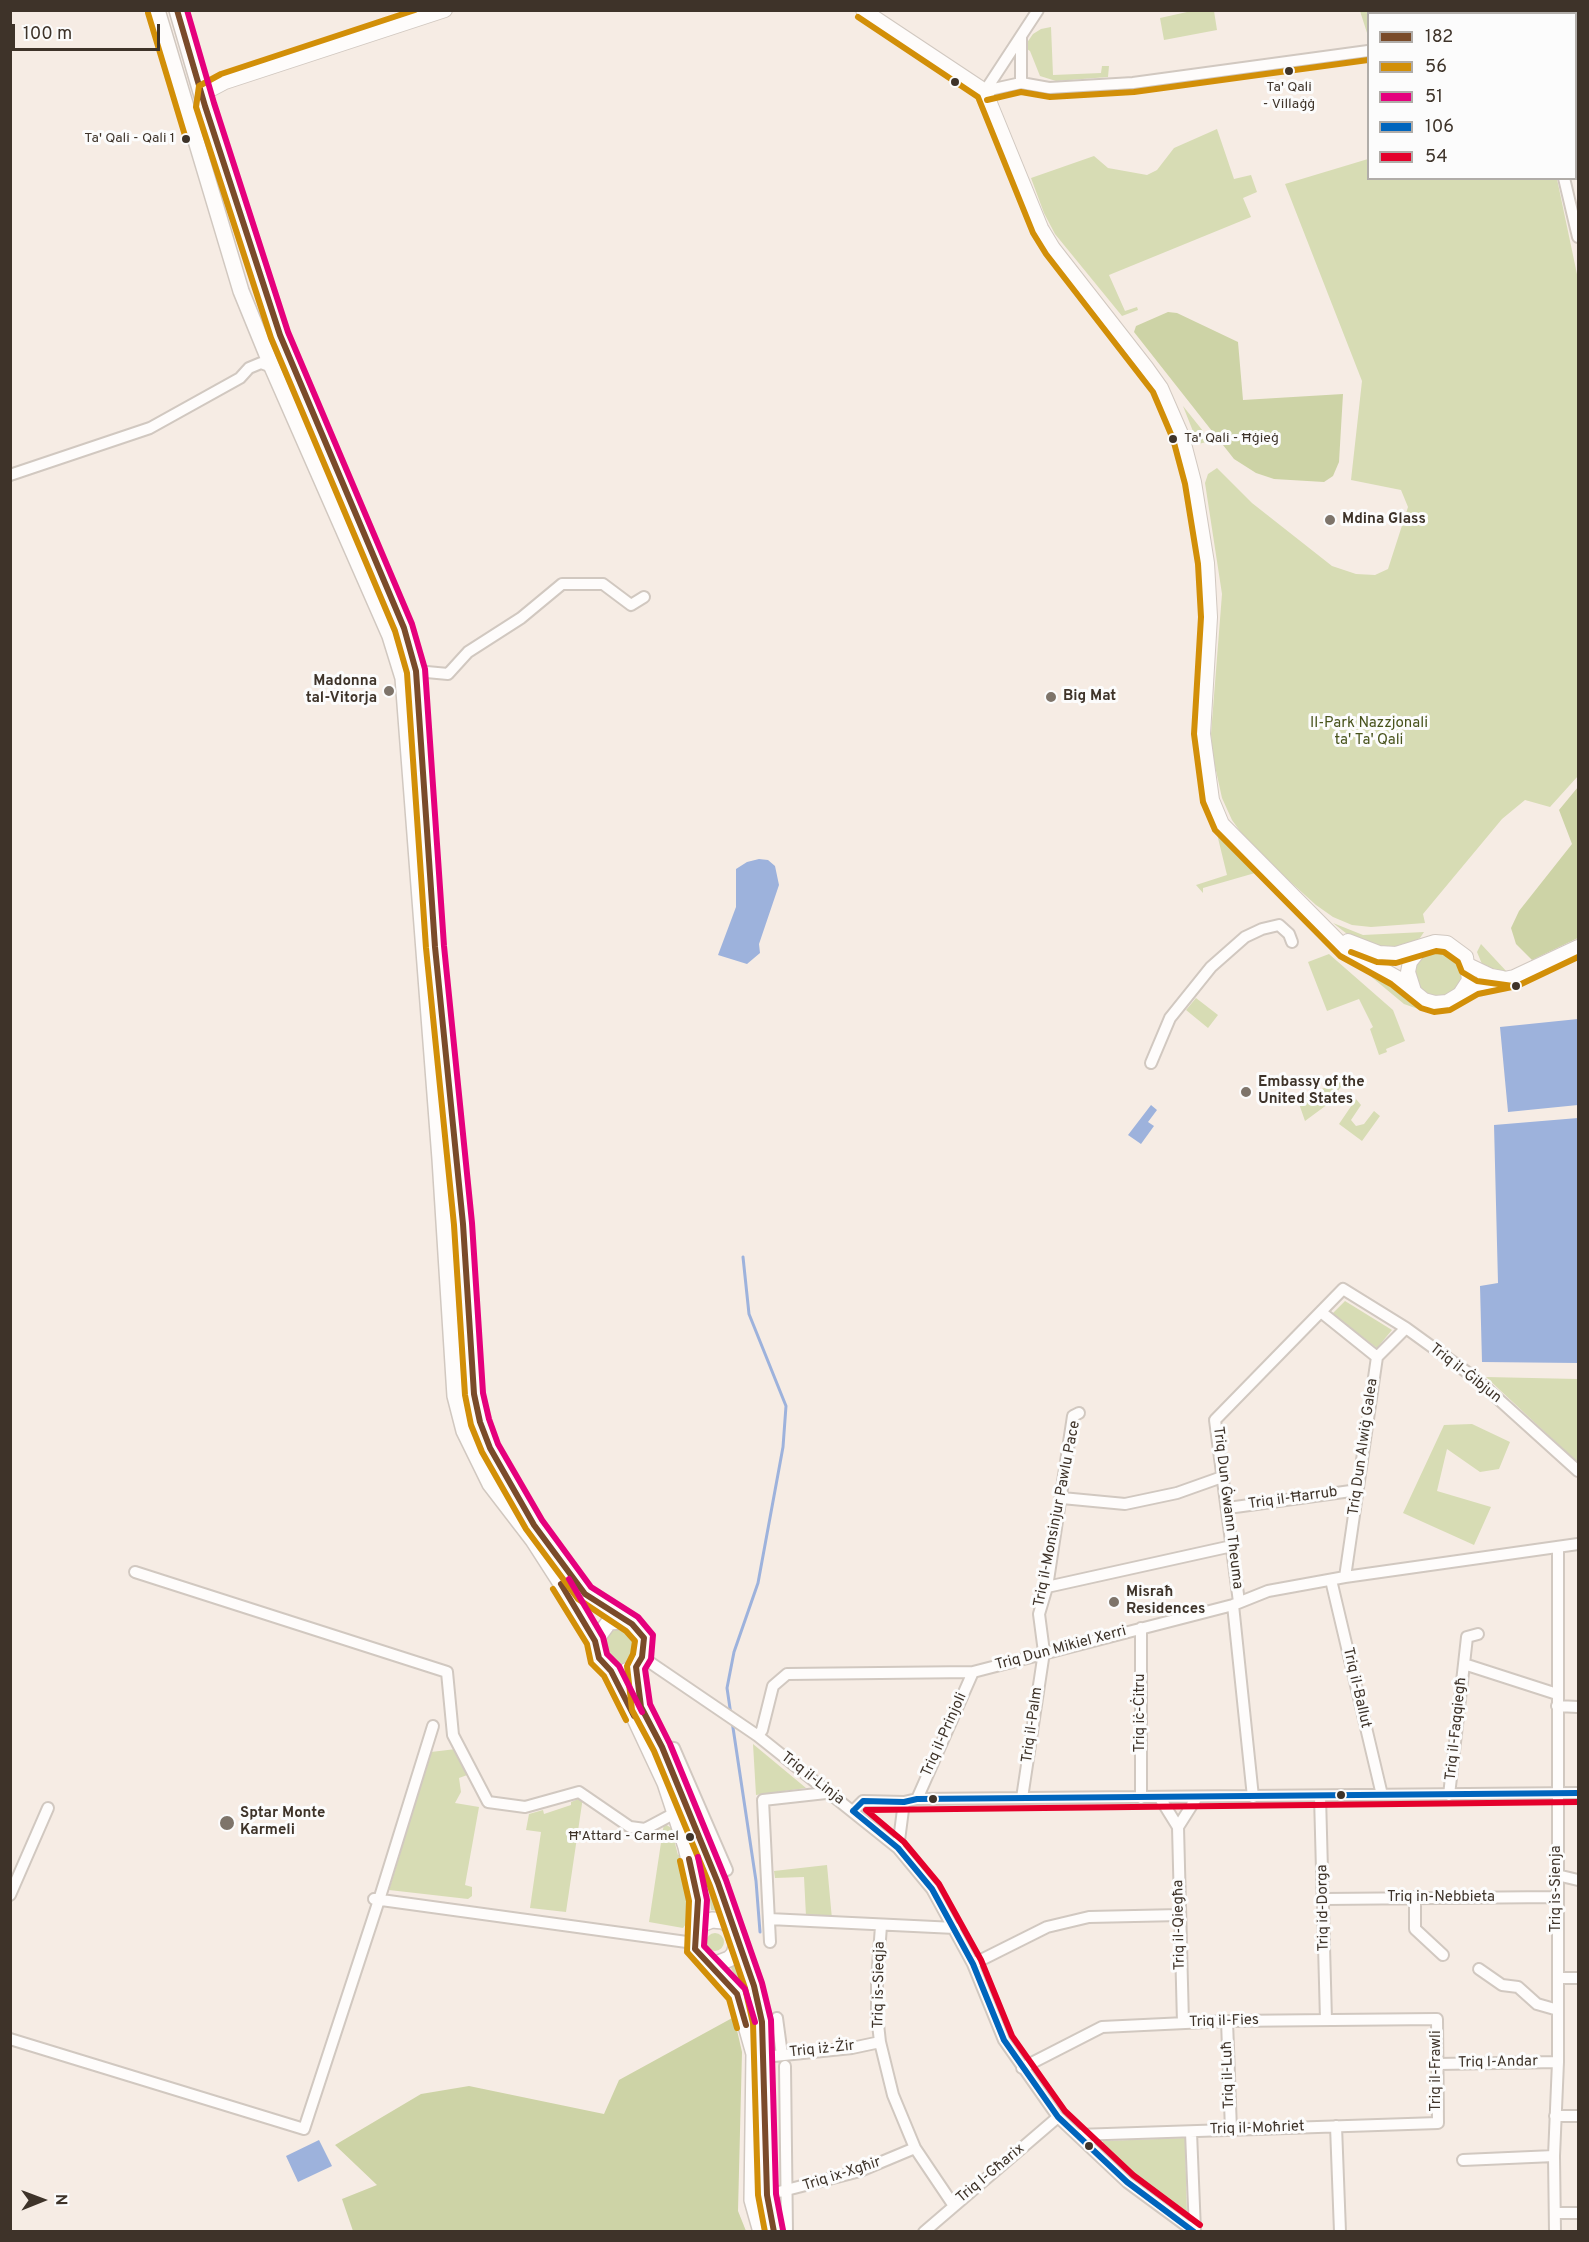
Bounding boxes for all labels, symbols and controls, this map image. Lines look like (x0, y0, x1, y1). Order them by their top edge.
scale bar (15, 12, 164, 50)
legend (1367, 12, 1577, 180)
text: 100 m (23, 23, 72, 46)
text: 182 (1425, 26, 1453, 49)
text: 56 (1425, 56, 1447, 79)
marker: Ta' Qali - Villaġġ (1283, 65, 1295, 77)
unlabelled marker (949, 76, 961, 88)
place label: Ta' Qali - Villaġġ (1263, 80, 1315, 112)
text: 51 (1425, 86, 1443, 109)
text: 106 (1425, 116, 1454, 139)
place label: Ta' Qali - Qali 1 (84, 131, 175, 147)
marker: Ta' Qali - Qali 1 (180, 133, 192, 145)
text: 54 (1425, 146, 1448, 169)
place label: Ta' Qali - Ħġieġ (1184, 431, 1279, 447)
marker: Ta' Qali - Ħġieġ (1167, 433, 1179, 445)
place label: Mdina Glass (1342, 511, 1426, 529)
marker: Mdina Glass (1323, 513, 1337, 527)
place label: Madonna tal-Vitorja (306, 673, 377, 708)
marker: Madonna tal-Vitorja (382, 684, 396, 698)
place label: Big Mat (1063, 688, 1116, 706)
marker: Big Mat (1044, 690, 1058, 704)
park label: Il-Park Nazzjonali ta' Ta' Qali (1310, 715, 1428, 750)
unlabelled marker (1510, 980, 1522, 992)
place label: Embassy of the United States (1258, 1074, 1365, 1109)
marker: Embassy of the United States (1239, 1085, 1253, 1099)
street label: Triq il-Ġibjun (1426, 1340, 1504, 1408)
street label: Triq Dun Alwiġ Galea (1345, 1377, 1383, 1517)
street label: Triq il-Monsinjur Pawlu Pace (1031, 1419, 1085, 1609)
street label: Triq Dun Ġwann Theuma (1208, 1426, 1246, 1590)
street label: Triq il-Ħarrub (1247, 1484, 1339, 1514)
place label: Misraħ Residences (1126, 1584, 1205, 1619)
marker: Misraħ Residences (1107, 1595, 1121, 1609)
street label: Triq Dun Mikiel Xerri (993, 1623, 1129, 1675)
street label: Triq il-Ballut (1338, 1646, 1374, 1730)
street label: Triq iċ-Ċitru (1132, 1674, 1150, 1752)
street label: Triq il-Faqqiegħ (1443, 1676, 1471, 1782)
street label: Triq il-Palm (1019, 1686, 1047, 1764)
street label: Triq il-Prinjoli (918, 1690, 972, 1780)
street label: Triq il-Linja (777, 1749, 847, 1809)
unlabelled marker (1335, 1789, 1347, 1801)
unlabelled marker (927, 1793, 939, 1805)
place label: Sptar Monte Karmeli (240, 1805, 325, 1840)
marker: Sptar Monte Karmeli (218, 1814, 236, 1832)
place label: Ħ'Attard - Carmel (568, 1829, 679, 1845)
marker: Ħ'Attard - Carmel (684, 1831, 696, 1843)
street label: Triq is-Sienja (1548, 1845, 1566, 1933)
street label: Triq id-Dorga (1314, 1864, 1334, 1952)
street label: Triq il-Qiegħa (1170, 1879, 1190, 1971)
street label: Triq in-Nebbieta (1387, 1889, 1495, 1907)
street label: Triq is-Sieqja (870, 1941, 890, 2029)
street label: Triq il-Fies (1189, 2012, 1259, 2032)
street label: Triq il-Frawli (1428, 2030, 1446, 2112)
street label: Triq iż-Żir (788, 2038, 856, 2062)
street label: Triq il-Luħ (1219, 2041, 1239, 2109)
street label: Triq l-Andar (1458, 2053, 1538, 2073)
street label: Triq il-Moħriet (1209, 2118, 1305, 2140)
street label: Triq l-Għarix (953, 2140, 1029, 2208)
unlabelled marker (1083, 2140, 1095, 2152)
street label: Triq ix-Xgħir (801, 2154, 883, 2196)
north arrow (12, 2170, 72, 2230)
text: N (50, 2194, 70, 2206)

